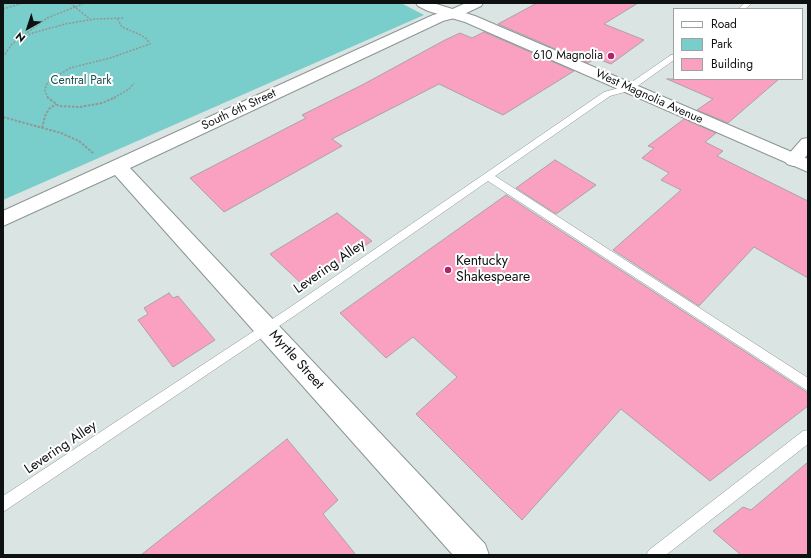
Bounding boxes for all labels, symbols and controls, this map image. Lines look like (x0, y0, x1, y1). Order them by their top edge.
north arrow (8, 8, 48, 48)
legend (673, 8, 803, 80)
text: Road (711, 15, 737, 33)
text: N (12, 28, 29, 46)
text: Park (711, 35, 732, 53)
place label: 610 Magnolia (533, 49, 603, 63)
marker: 610 Magnolia (606, 51, 616, 61)
text: Building (711, 55, 753, 73)
street label: West Magnolia Avenue (593, 67, 705, 127)
park label: Central Park (50, 74, 112, 88)
street label: South 6th Street (199, 86, 279, 134)
street label: Levering Alley (291, 236, 369, 298)
place label: Kentucky Shakespeare (456, 254, 530, 286)
marker: Kentucky Shakespeare (443, 265, 453, 275)
street label: Myrtle Street (265, 327, 327, 393)
street label: Levering Alley (22, 418, 100, 478)

